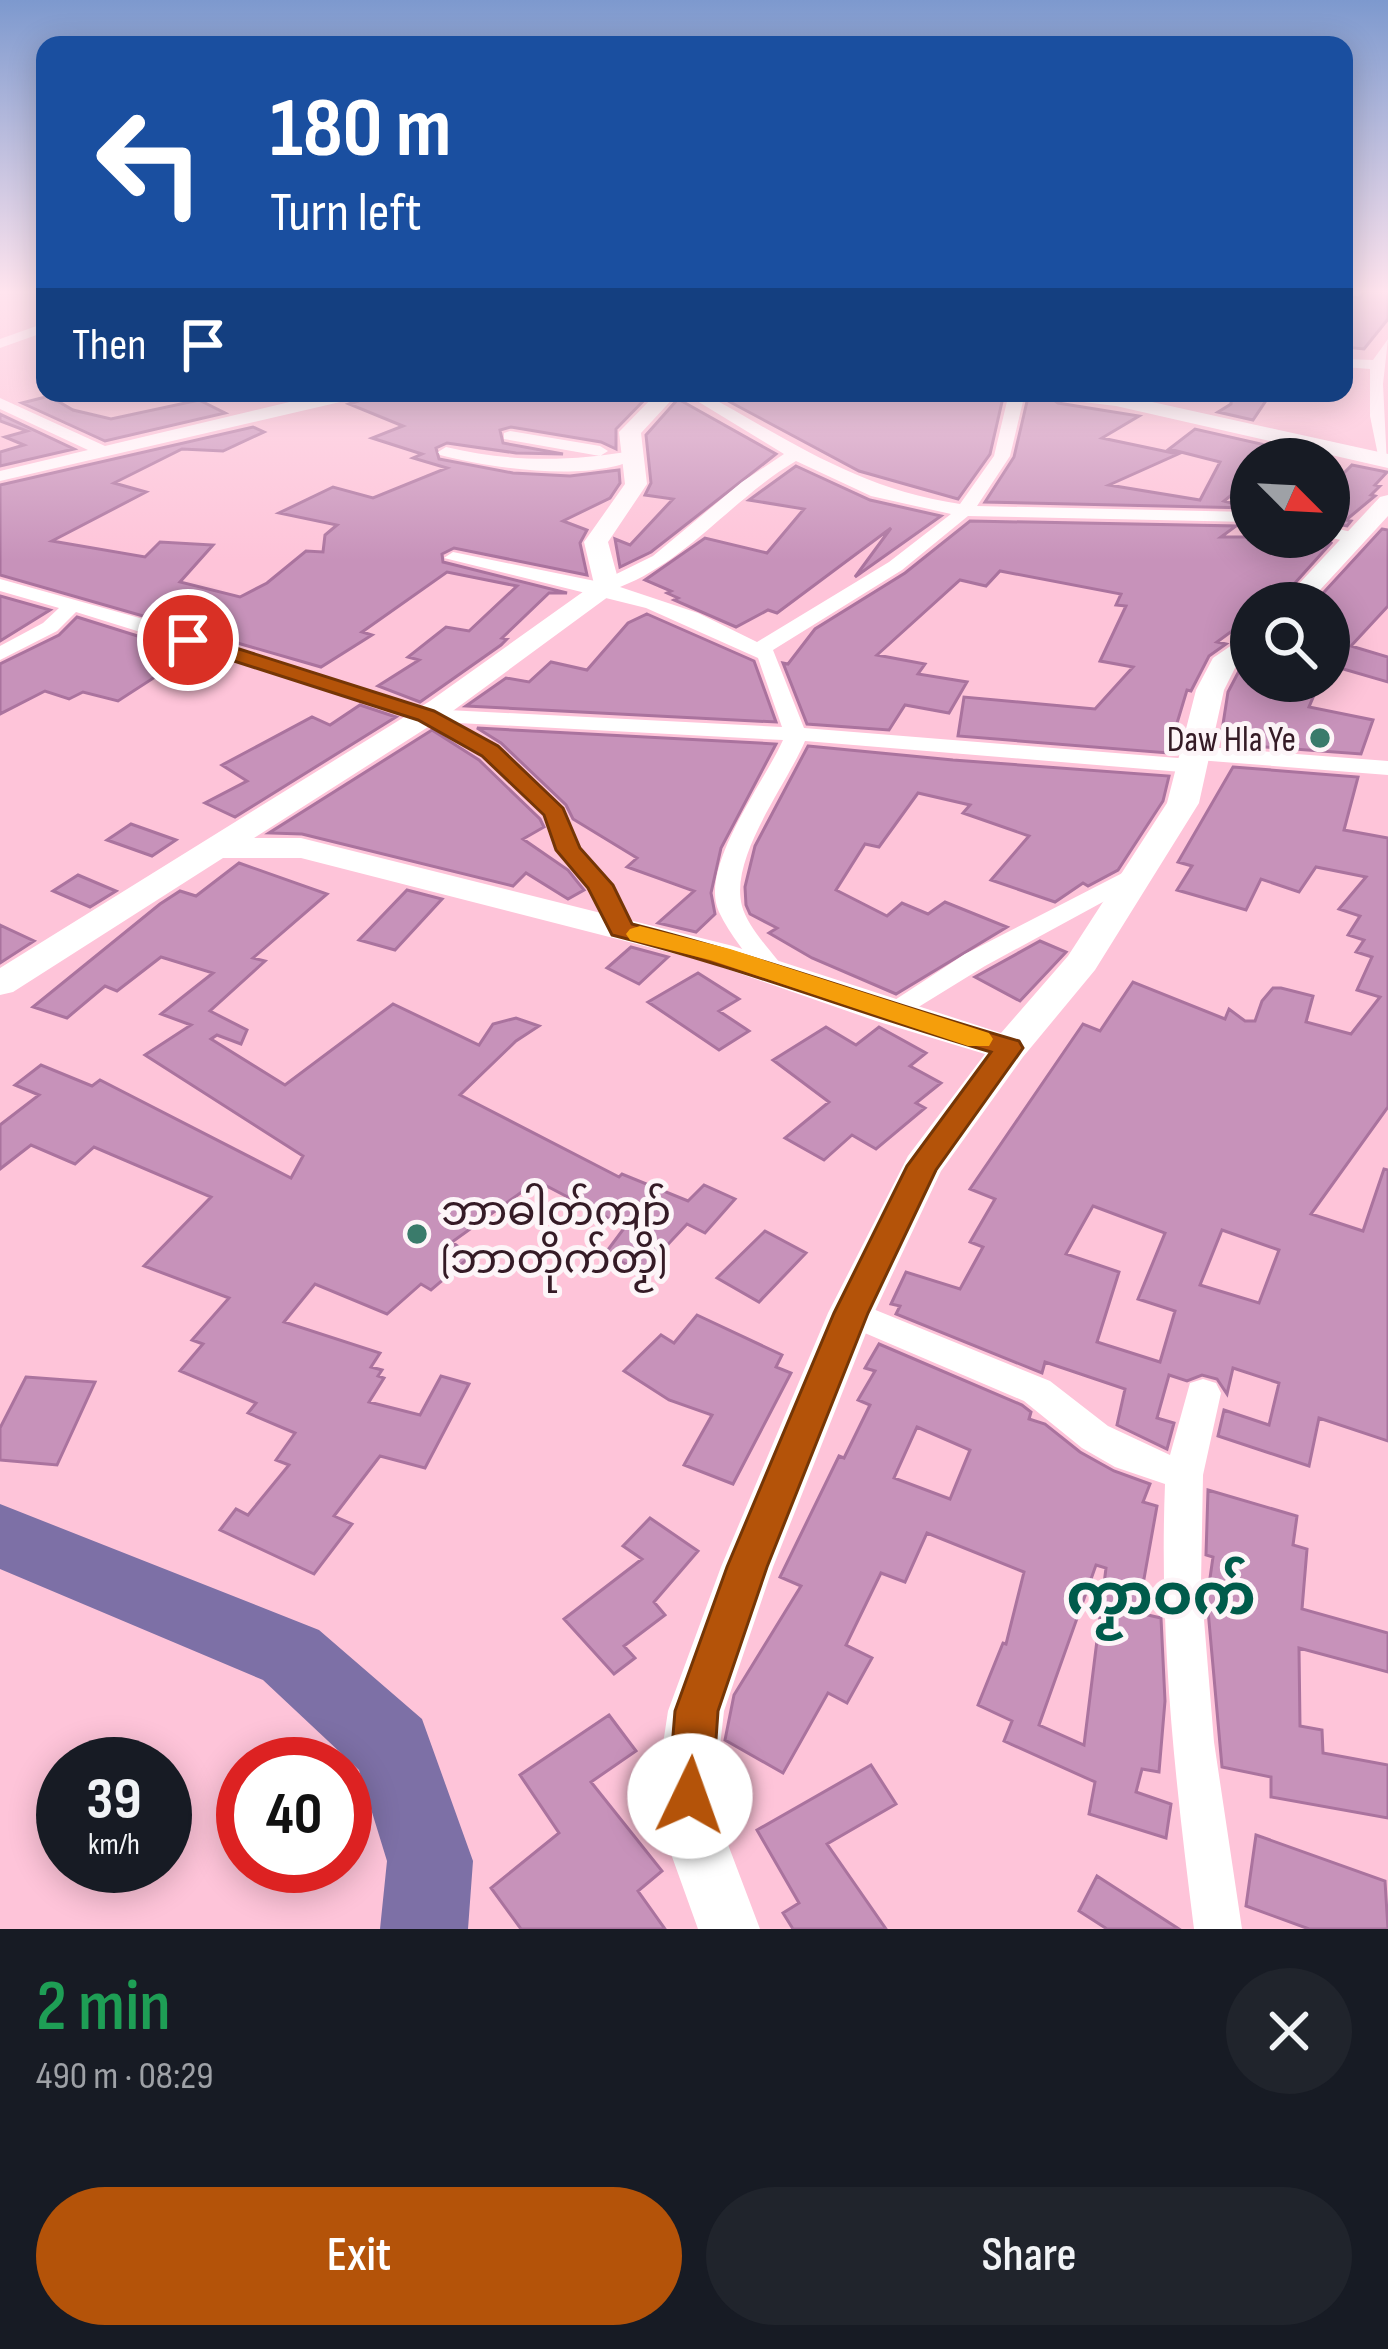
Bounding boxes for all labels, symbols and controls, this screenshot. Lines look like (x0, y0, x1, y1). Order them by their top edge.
text: 180 m (270, 79, 451, 180)
icon: left (72, 84, 228, 240)
text: Turn left (270, 181, 422, 246)
icon: arrive (170, 312, 236, 378)
text: Then (72, 318, 146, 373)
north arrow (1230, 438, 1350, 558)
map controls (1230, 438, 1350, 702)
button: search (1230, 582, 1350, 702)
pin (137, 589, 239, 691)
icon: arrive (155, 607, 221, 673)
place label: Daw Hla Ye (1167, 719, 1296, 762)
marker: Daw Hla Ye (1307, 725, 1333, 751)
place label: ဘာဓါတ်ကျာ် (ဘာတိုက်တၟိ) (441, 1183, 671, 1293)
marker: ဘာဓါတ်ကျာ် (ဘာတိုက်တၟိ) (404, 1221, 430, 1247)
district label: ကၟာဝက် (1066, 1556, 1256, 1641)
position arrow (627, 1733, 753, 1859)
speed limit sign: 40 (216, 1737, 372, 1893)
text: 39 (86, 1764, 142, 1836)
text: km/h (88, 1827, 140, 1863)
text: 2 min (36, 1964, 171, 2051)
button: close (1226, 1968, 1352, 2094)
text: 490 m · 08:29 (36, 2053, 214, 2100)
button: Exit (36, 2187, 682, 2325)
button: Share (706, 2187, 1352, 2325)

